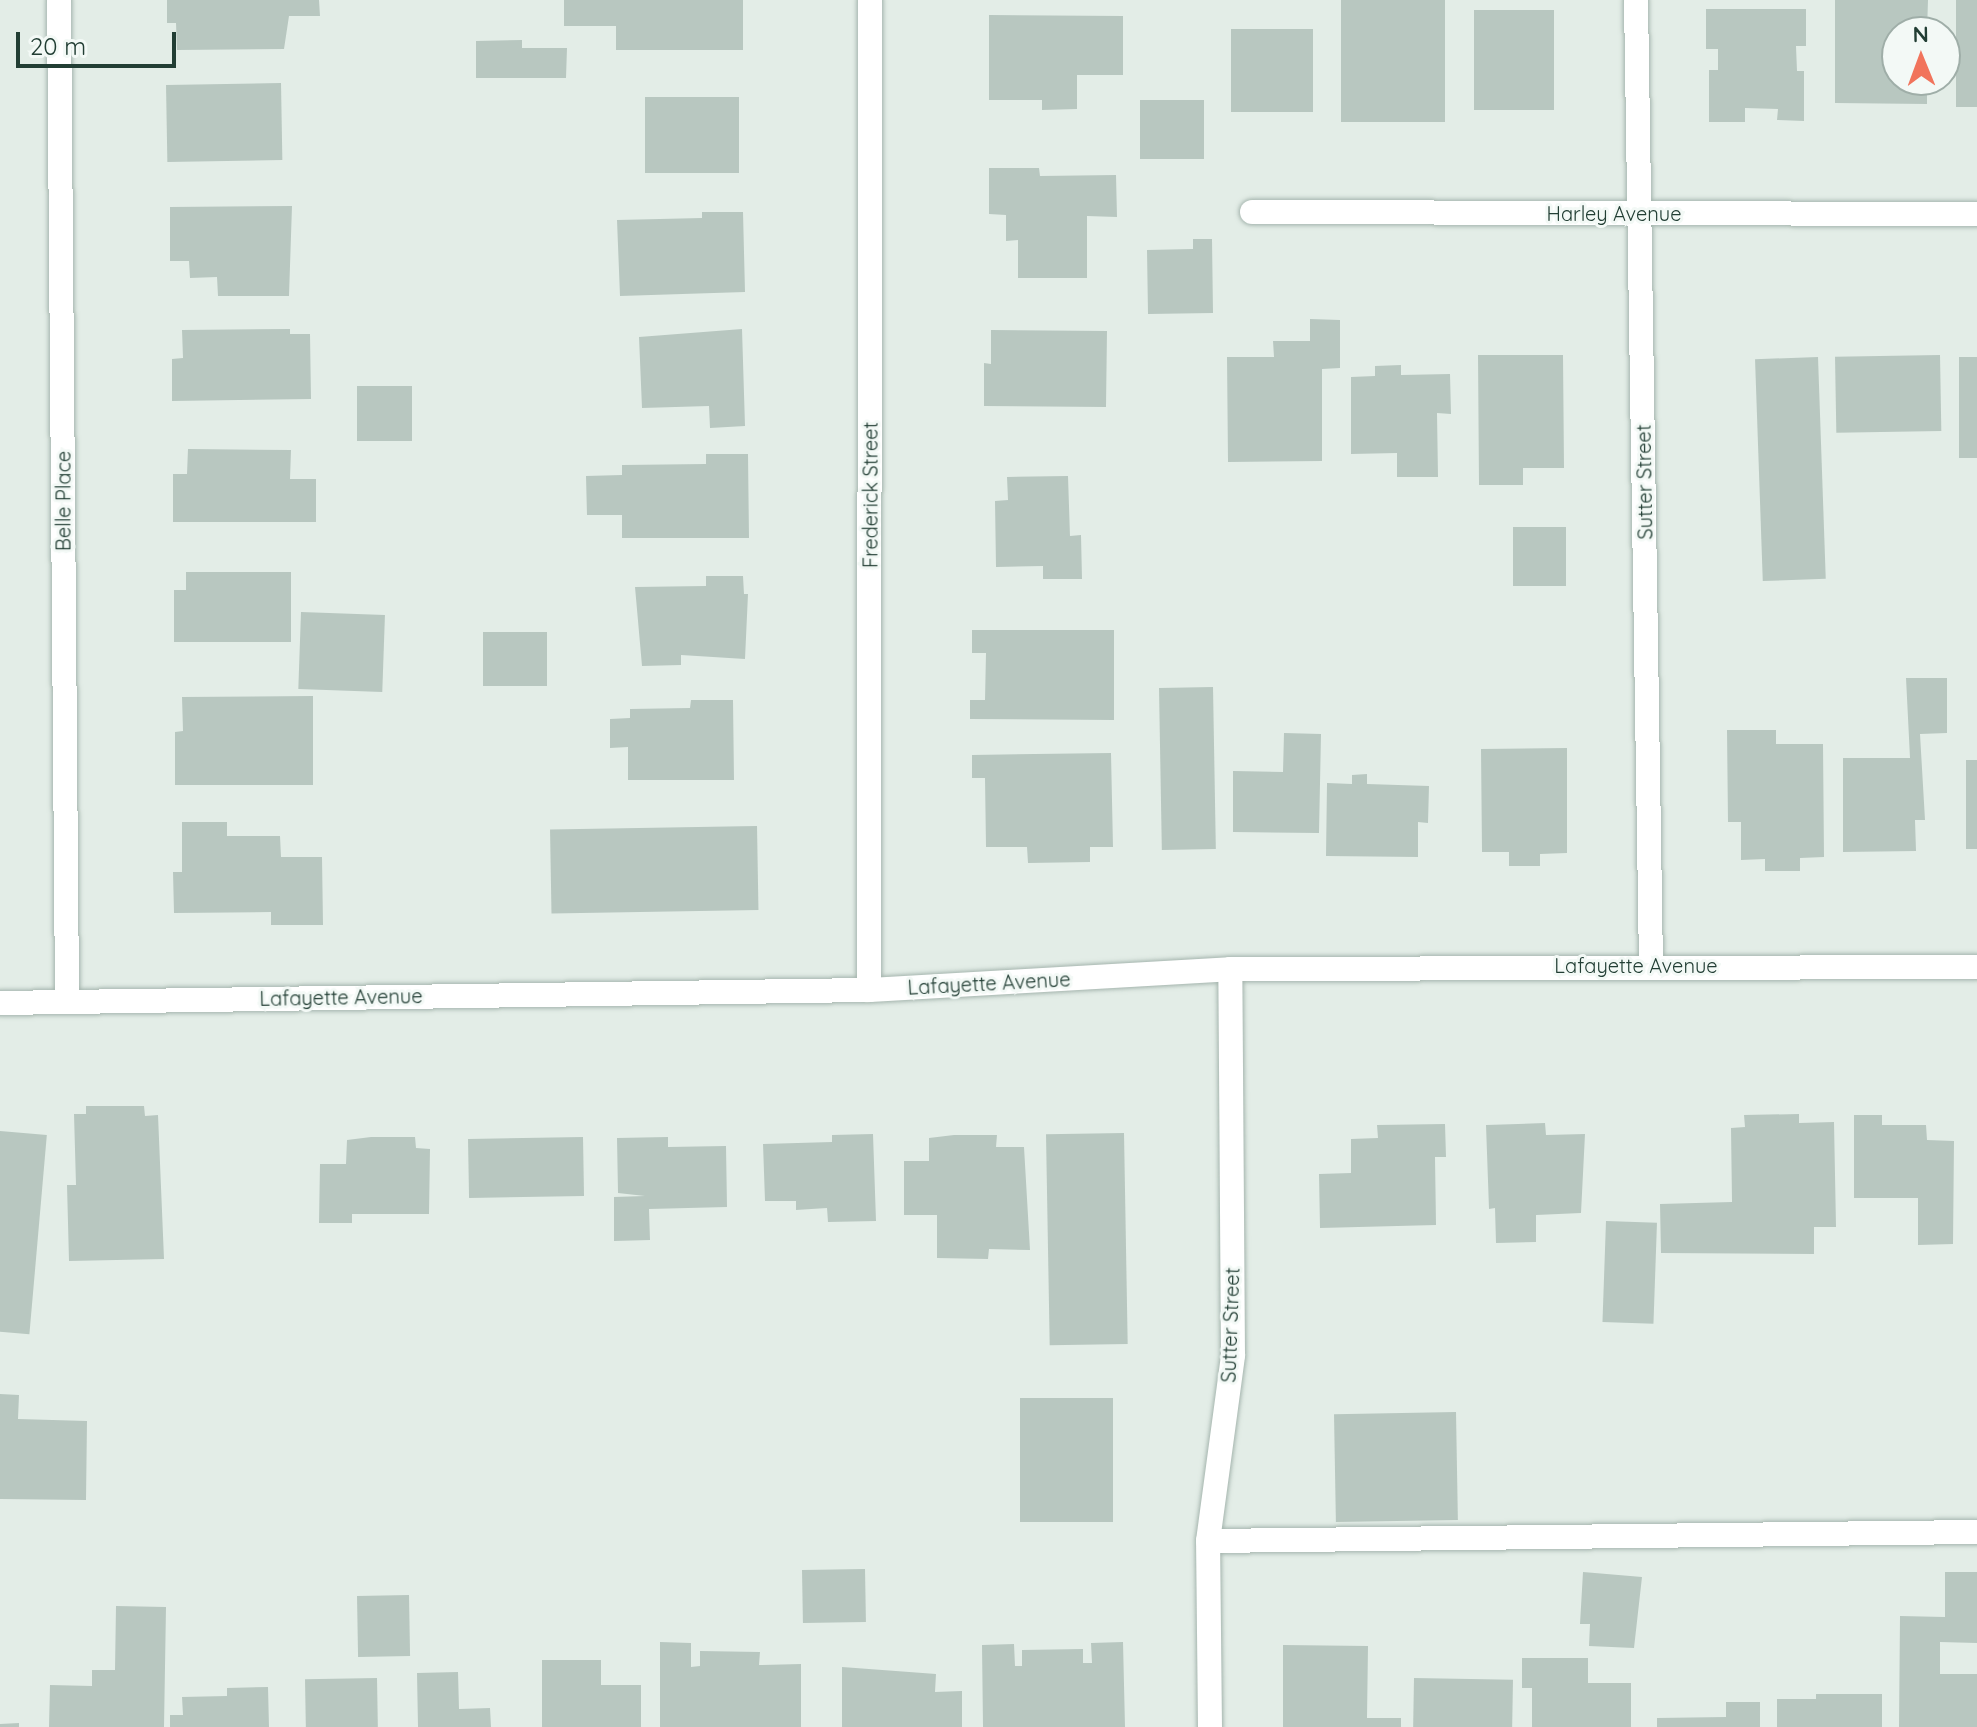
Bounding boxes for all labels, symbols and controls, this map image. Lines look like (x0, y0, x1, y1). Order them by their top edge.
scale bar (20, 16, 180, 66)
north arrow (1881, 16, 1961, 96)
text: N (1912, 20, 1929, 48)
text: 20 m (30, 31, 86, 61)
street label: Harley Avenue (1546, 201, 1682, 225)
street label: Frederick Street (858, 422, 882, 568)
street label: Sutter Street (1631, 424, 1657, 540)
street label: Belle Place (51, 451, 75, 551)
street label: Lafayette Avenue (1554, 953, 1718, 977)
street label: Lafayette Avenue (907, 967, 1071, 999)
street label: Lafayette Avenue (259, 984, 423, 1010)
street label: Sutter Street (1216, 1267, 1244, 1383)

